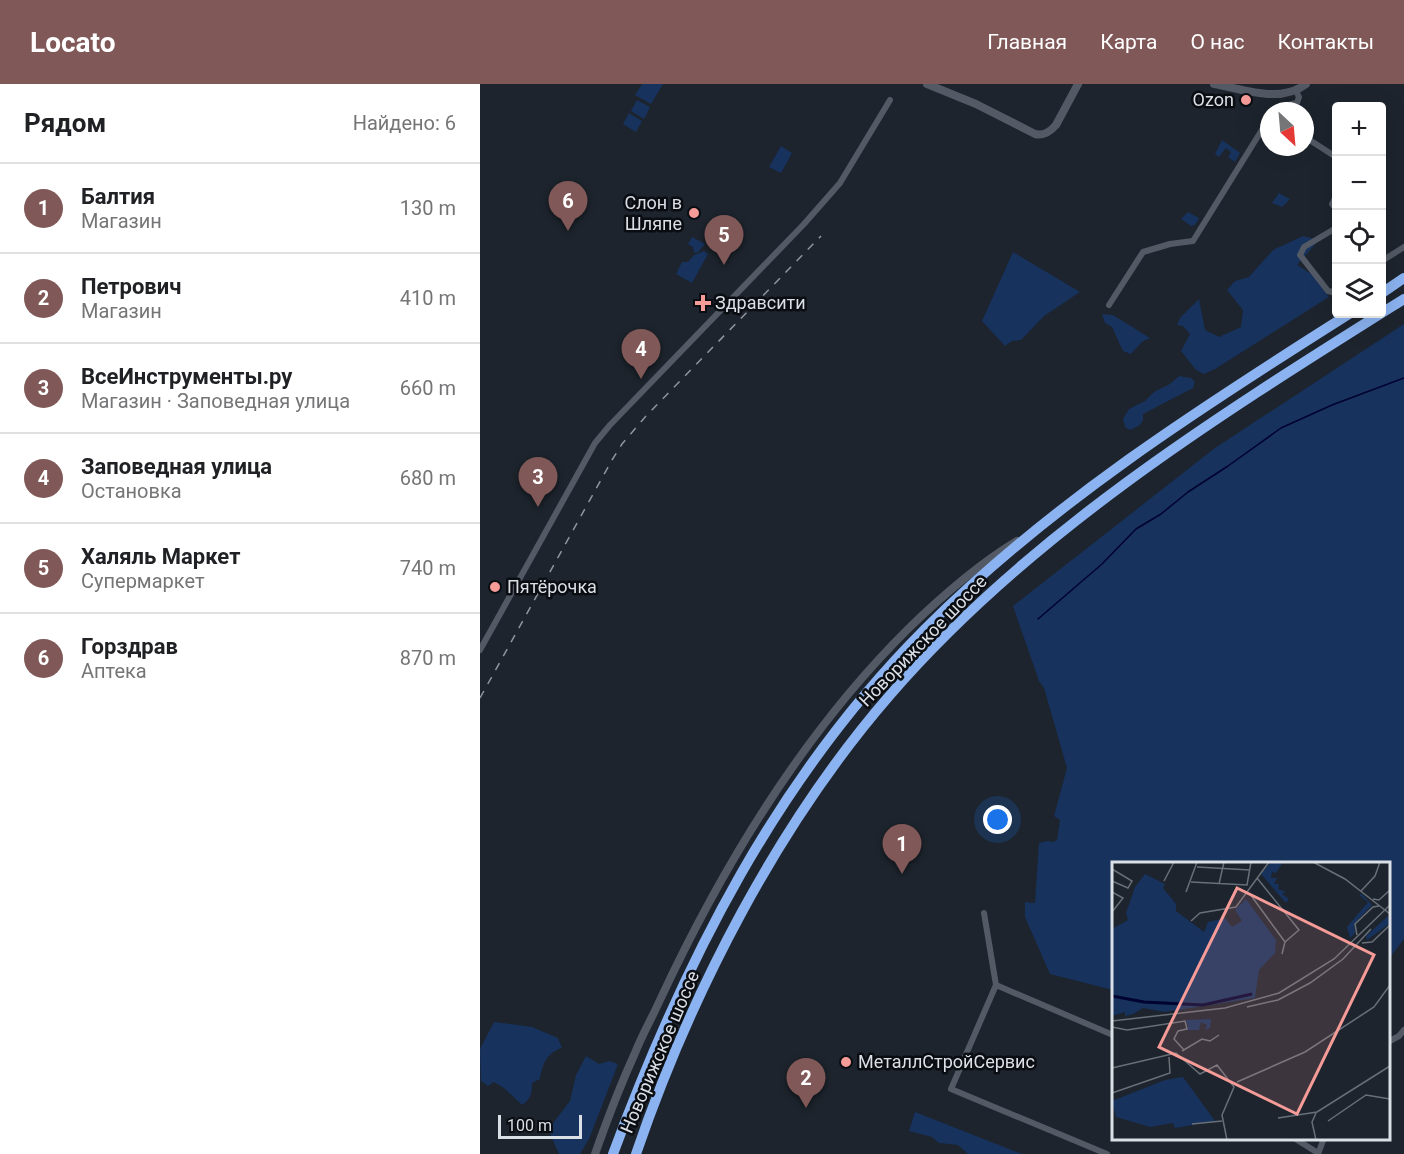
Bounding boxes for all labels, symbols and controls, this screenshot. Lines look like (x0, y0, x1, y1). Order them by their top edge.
text: Locato (30, 26, 115, 59)
text: Главная (987, 30, 1067, 54)
text: Карта (1100, 30, 1157, 54)
text: О нас (1190, 30, 1245, 54)
text: Контакты (1278, 30, 1374, 54)
place label: Ozon (1193, 89, 1234, 110)
marker: Ozon (1239, 93, 1253, 107)
north arrow (1260, 102, 1314, 156)
map controls (1332, 102, 1386, 318)
button: + (1332, 102, 1386, 156)
text: Рядом (24, 108, 106, 138)
text: Найдено: 6 (353, 111, 456, 135)
button: − (1332, 156, 1386, 210)
pin: 6 (548, 182, 587, 231)
text: Балтия (81, 184, 155, 209)
place label: Слон в Шляпе (624, 192, 682, 234)
text: 1 (38, 196, 49, 220)
text: 130 m (400, 196, 456, 220)
marker: Слон в Шляпе (687, 206, 701, 220)
text: Магазин (81, 209, 162, 233)
button: locate (1332, 210, 1386, 264)
pin: 5 (704, 216, 744, 265)
button: layers (1332, 264, 1386, 318)
text: Петрович (81, 274, 181, 299)
text: 2 (38, 286, 49, 310)
text: 410 m (400, 286, 456, 310)
place label: Здравсити (715, 292, 806, 313)
marker: Здравсити (696, 296, 710, 310)
text: Магазин (81, 299, 162, 323)
pin: 4 (622, 330, 660, 379)
text: ВсеИнструменты.ру (81, 364, 292, 389)
text: 3 (38, 376, 49, 400)
text: 660 m (400, 376, 456, 400)
text: Магазин · Заповедная улица (81, 389, 350, 413)
text: Заповедная улица (81, 454, 272, 479)
pin: 3 (518, 458, 558, 507)
text: 4 (38, 466, 49, 490)
text: 680 m (400, 466, 456, 490)
text: Остановка (81, 479, 182, 503)
text: Халяль Маркет (81, 544, 240, 569)
text: 5 (38, 556, 49, 580)
text: 740 m (400, 556, 456, 580)
text: Супермаркет (81, 569, 205, 593)
street label: Новорижское шоссе (855, 571, 991, 711)
place label: Пятёрочка (507, 576, 597, 597)
marker: Пятёрочка (488, 580, 502, 594)
text: Горздрав (81, 634, 178, 659)
text: 6 (38, 646, 49, 670)
text: 870 m (400, 646, 456, 670)
text: Аптека (81, 659, 147, 683)
your location (983, 805, 1012, 834)
pin: 1 (882, 824, 922, 874)
inset map (1112, 862, 1389, 1139)
street label: Новорижское шоссе (616, 968, 703, 1136)
place label: МеталлСтройСервис (858, 1051, 1035, 1072)
marker: МеталлСтройСервис (839, 1055, 853, 1069)
pin: 2 (786, 1058, 826, 1108)
scale bar (498, 1112, 582, 1140)
text: 100 m (507, 1116, 552, 1135)

